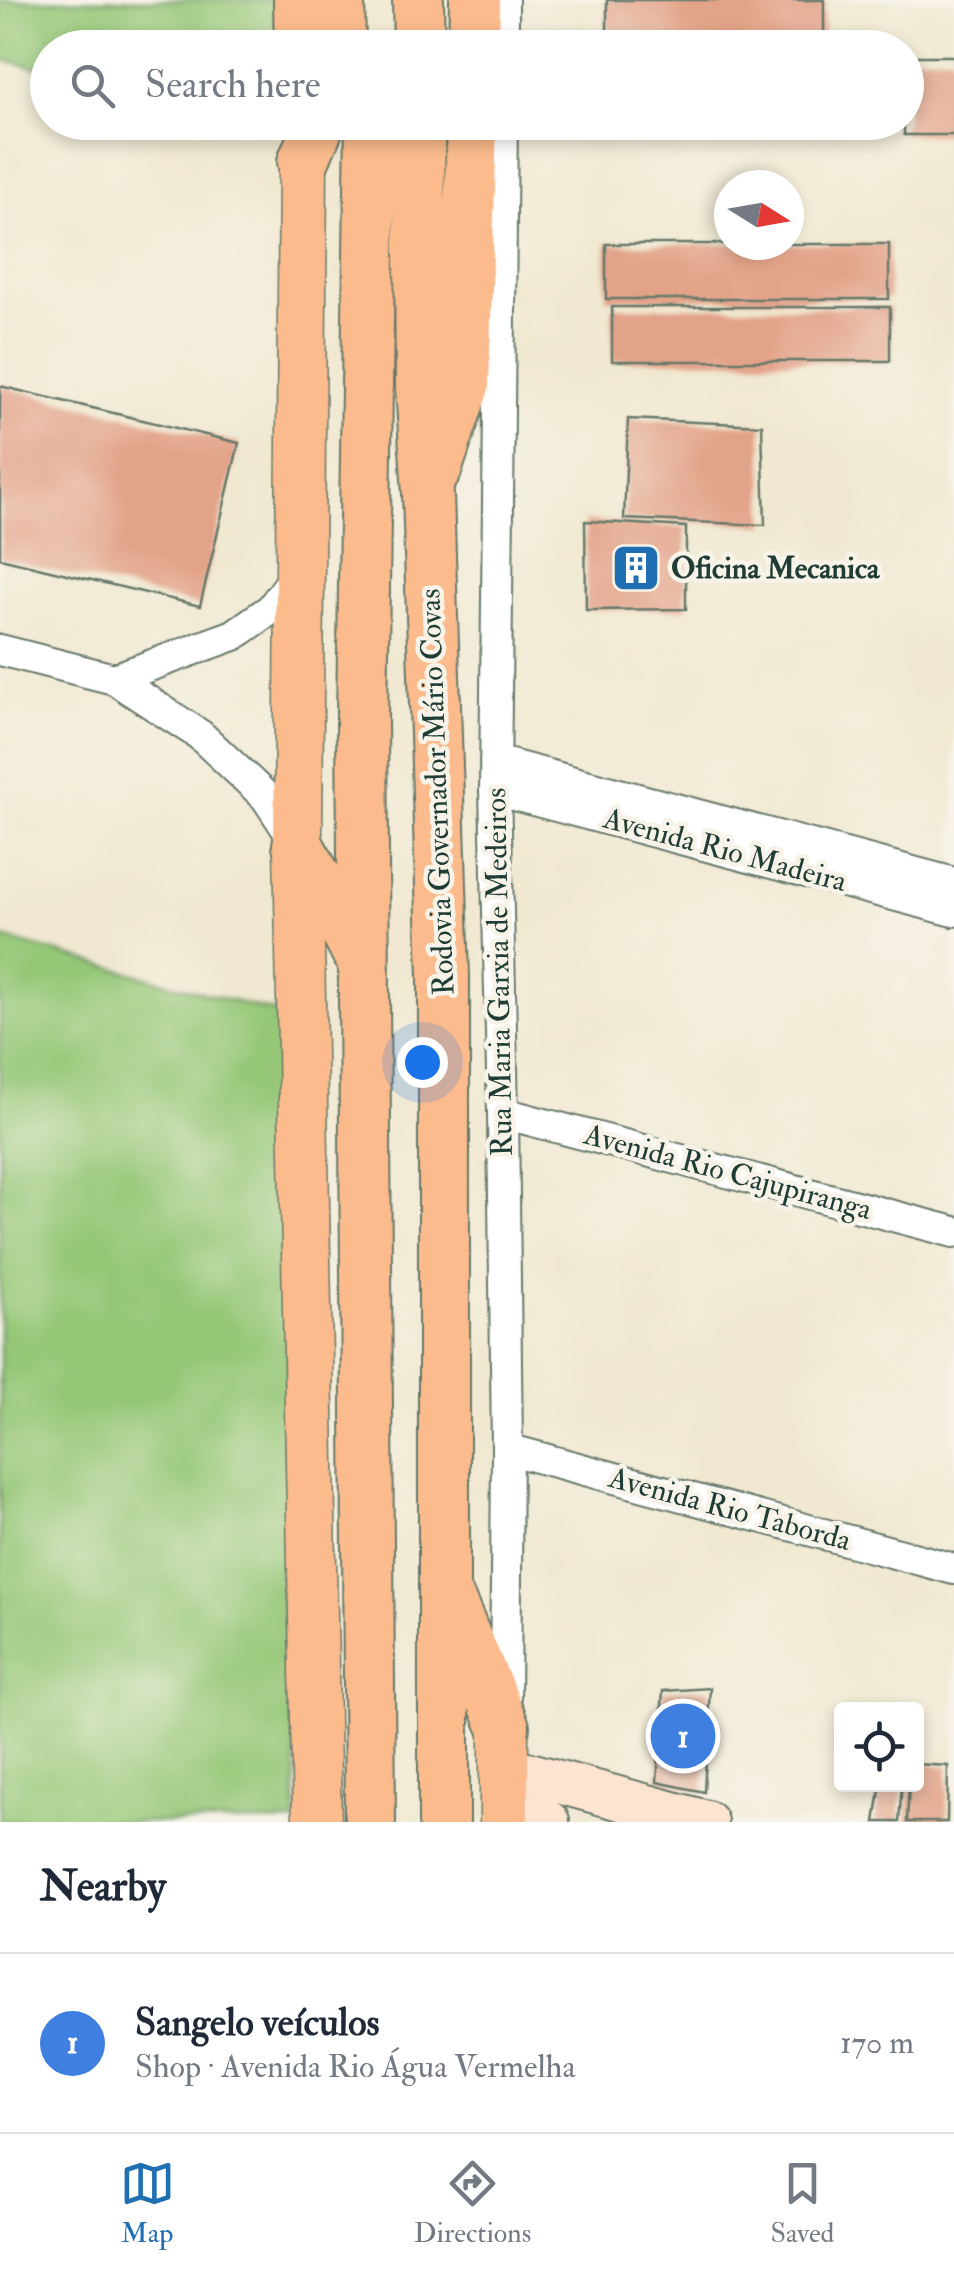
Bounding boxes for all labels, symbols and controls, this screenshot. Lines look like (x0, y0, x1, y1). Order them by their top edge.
search box (30, 30, 924, 140)
icon: search (65, 58, 120, 113)
text: Search here (145, 61, 321, 109)
north arrow (714, 170, 804, 260)
building icon: Oficina Mecanica (610, 542, 662, 594)
place label: Oficina Mecanica (671, 550, 881, 587)
street label: Rodovia Governador Mário Covas (411, 588, 463, 996)
street label: Rua Maria Garxia de Medeiros (477, 787, 521, 1157)
street label: Avenida Rio Madeira (598, 799, 851, 900)
your location (397, 1037, 448, 1088)
street label: Avenida Rio Cajupiranga (579, 1116, 876, 1228)
street label: Avenida Rio Taborda (604, 1459, 856, 1559)
pin: 1 (650, 1698, 716, 1774)
map controls (834, 1702, 924, 1792)
button: locate (834, 1702, 924, 1792)
text: Nearby (40, 1861, 166, 1913)
text: Sangelo veículos (135, 1999, 380, 2047)
text: 1 (67, 2023, 78, 2063)
text: 170 m (840, 2023, 914, 2063)
text: Shop · Avenida Rio Água Vermelha (135, 2047, 576, 2087)
tab: Map (120, 2156, 175, 2251)
tab: Directions (414, 2156, 531, 2251)
tab: Saved (770, 2156, 834, 2251)

